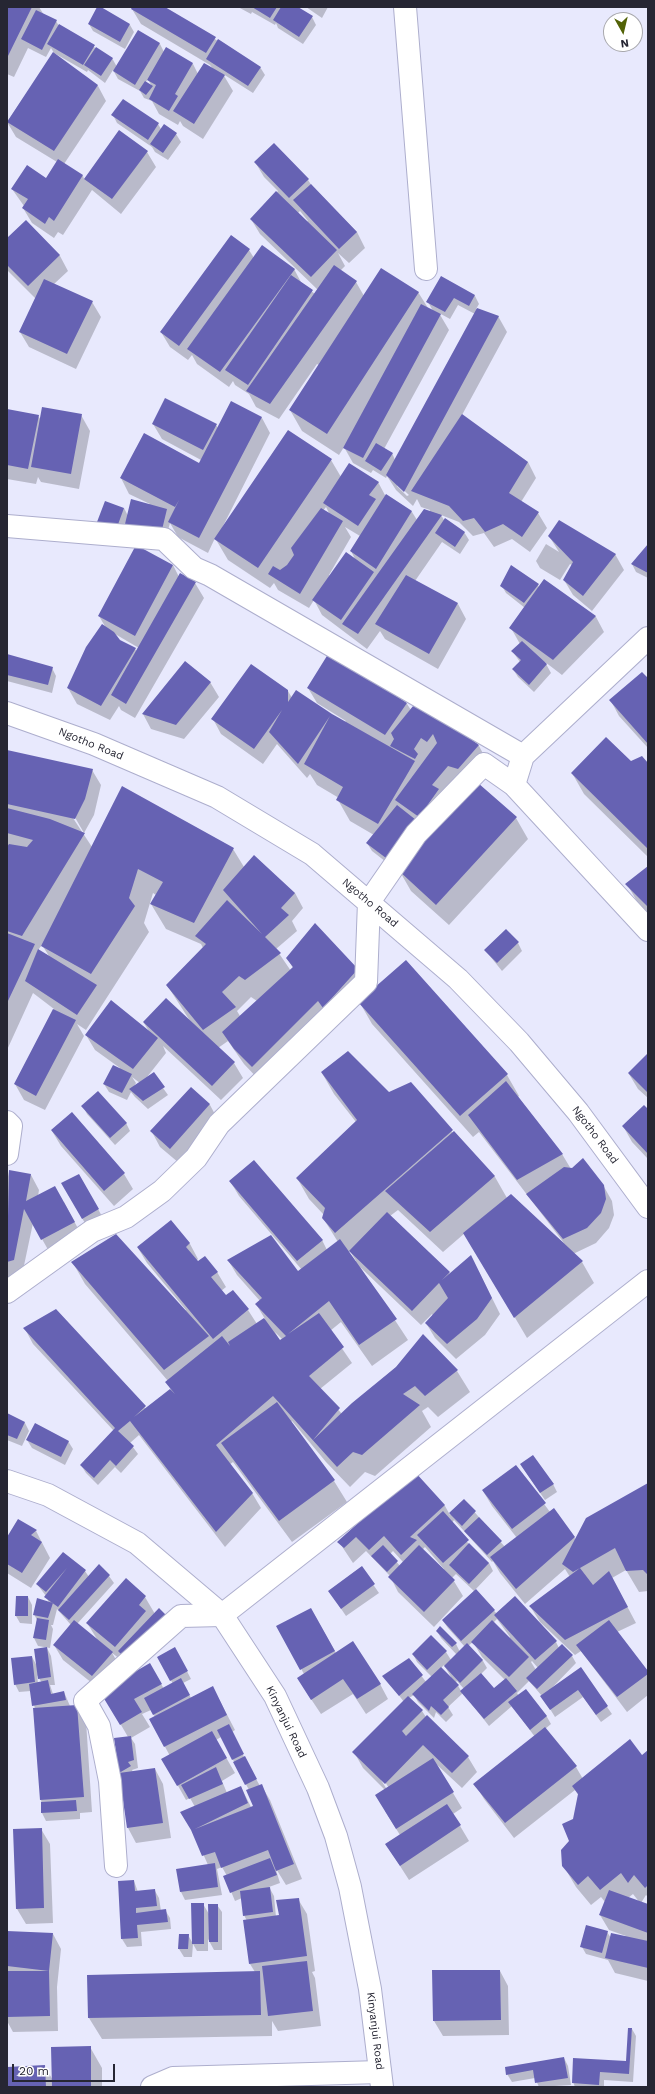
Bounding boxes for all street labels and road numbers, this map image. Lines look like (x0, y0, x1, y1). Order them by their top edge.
street label: Ngotho Road (57, 725, 125, 763)
street label: Ngotho Road (339, 876, 401, 930)
street label: Ngotho Road (569, 1104, 621, 1166)
street label: Kinyanjui Road (263, 1684, 309, 1760)
street label: Kinyanjui Road (364, 1991, 386, 2071)

